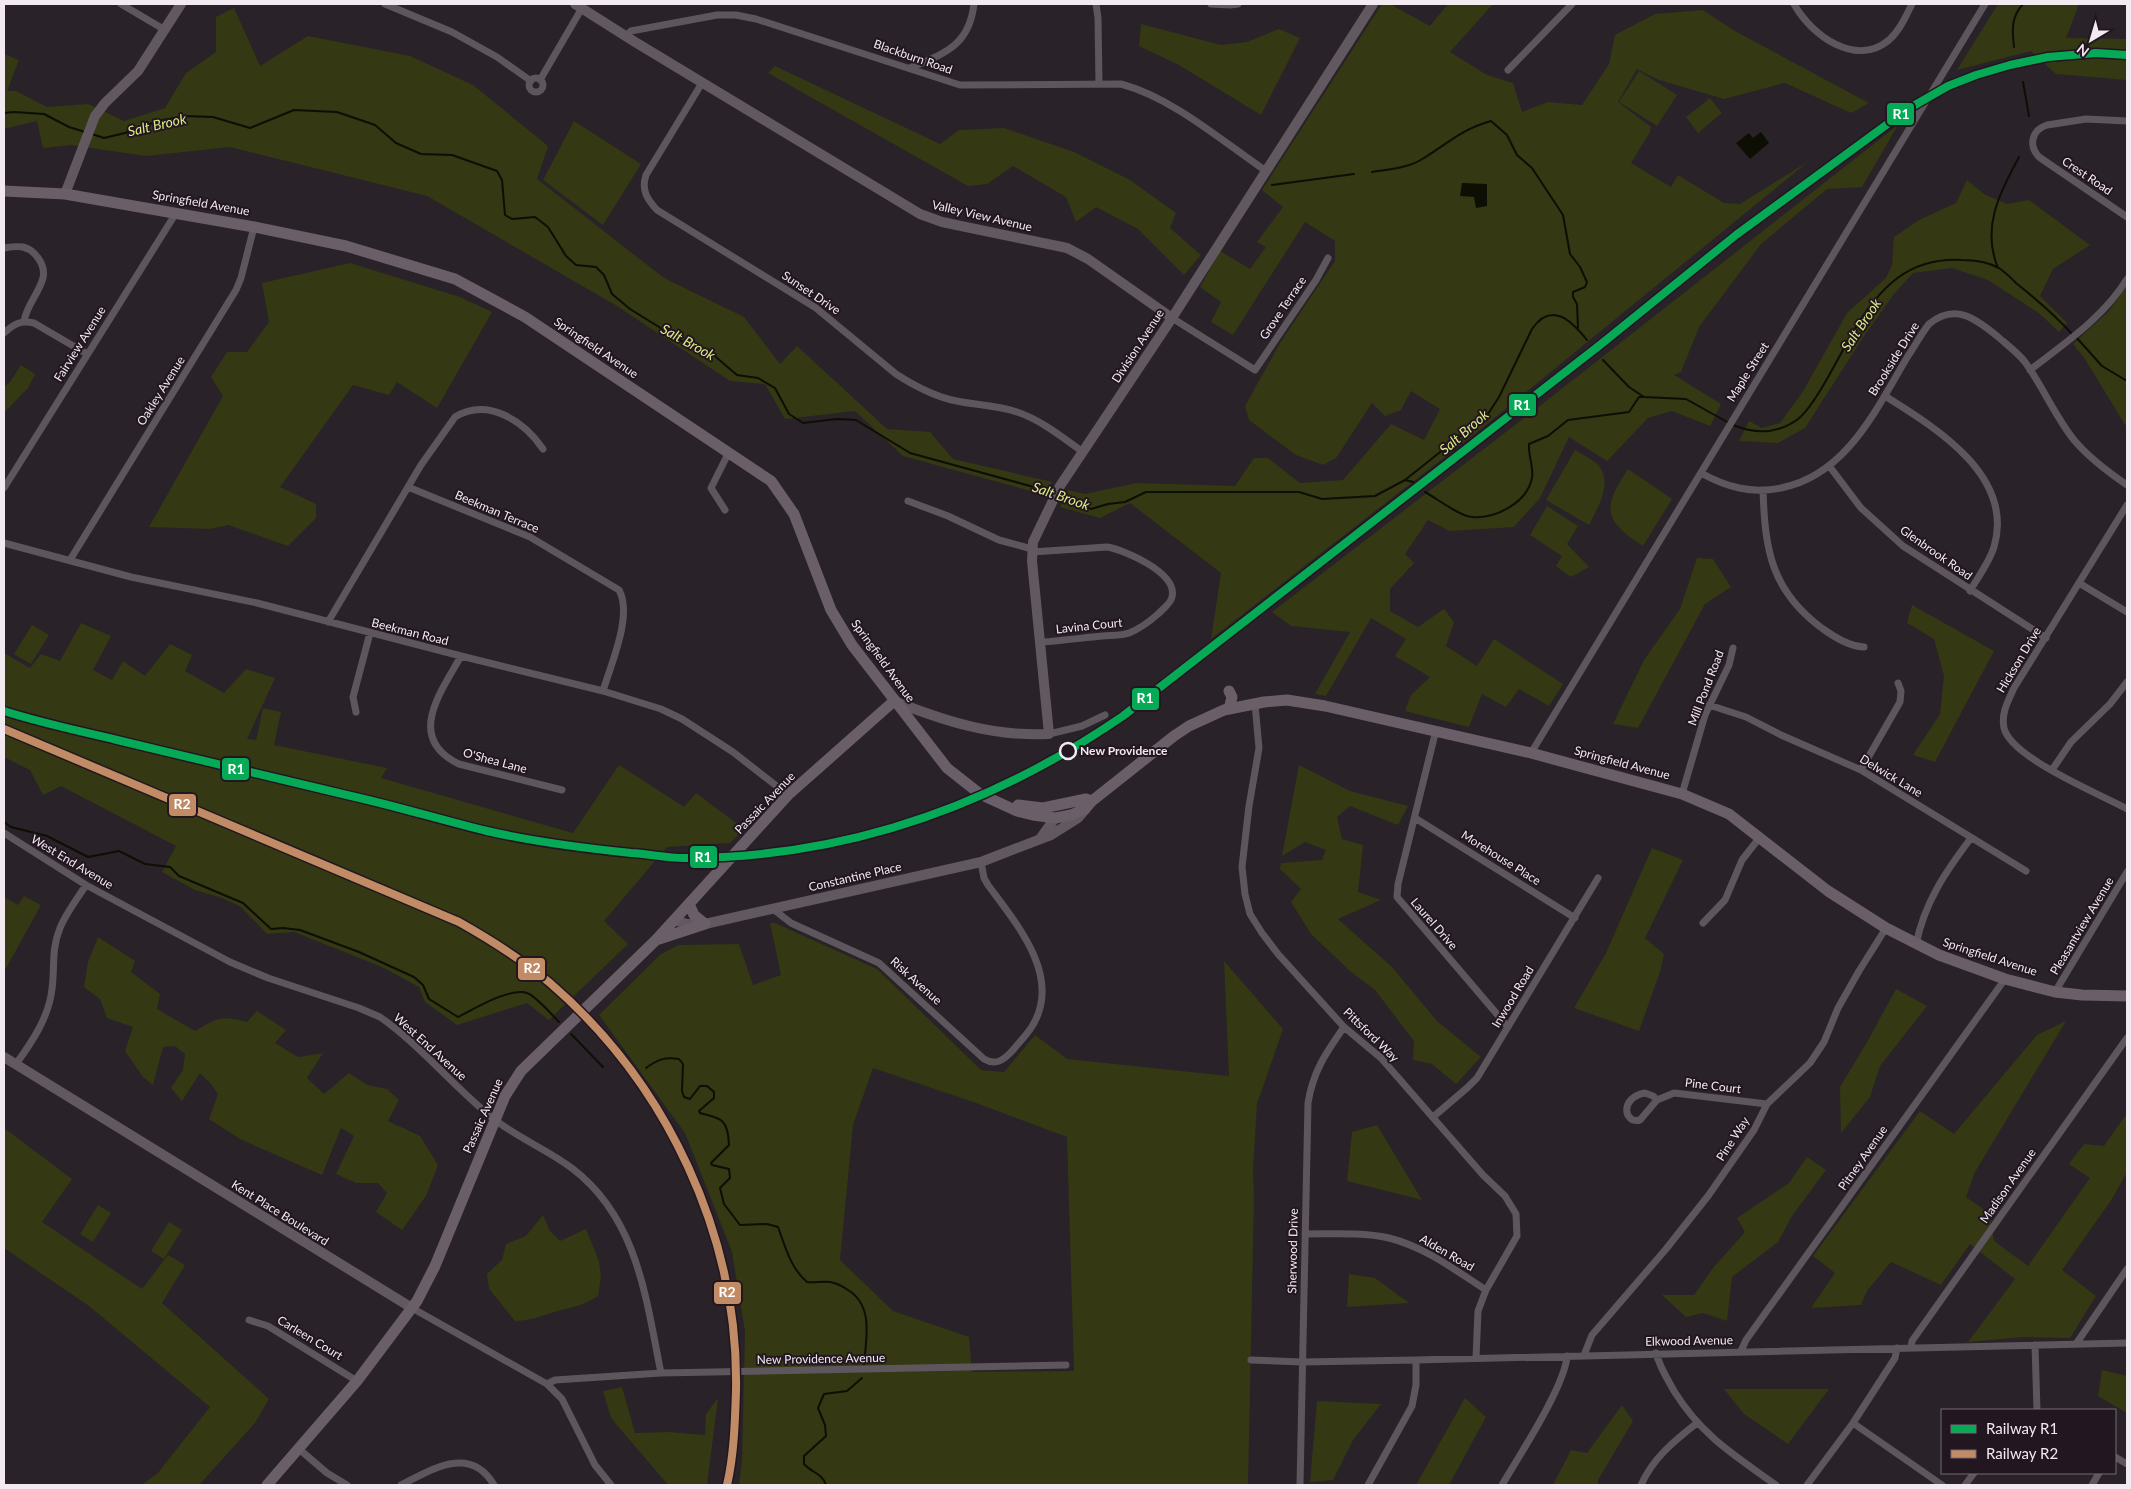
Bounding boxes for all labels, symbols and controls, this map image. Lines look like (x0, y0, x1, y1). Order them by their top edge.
north arrow (2066, 15, 2116, 65)
street label: Blackburn Road (872, 36, 955, 77)
text: N (2073, 41, 2092, 61)
line badge: R1 (1886, 102, 1915, 126)
text: R1 (1892, 105, 1910, 122)
water label: Salt Brook (126, 109, 188, 139)
street label: Crest Road (2059, 153, 2115, 198)
street label: Springfield Avenue (151, 187, 251, 218)
street label: Valley View Avenue (931, 197, 1034, 234)
street label: Sunset Drive (779, 268, 843, 318)
street label: Grove Terrace (1256, 273, 1309, 342)
water label: Salt Brook (1837, 295, 1884, 354)
street label: Fairview Avenue (50, 303, 109, 384)
street label: Division Avenue (1108, 306, 1167, 385)
street label: Springfield Avenue (551, 314, 641, 381)
street label: Brookside Drive (1865, 319, 1922, 398)
water label: Salt Brook (658, 320, 719, 364)
street label: Maple Street (1723, 339, 1772, 404)
street label: Oakley Avenue (133, 353, 188, 428)
line badge: R1 (1508, 393, 1537, 417)
text: R1 (1513, 396, 1531, 413)
water label: Salt Brook (1436, 405, 1492, 458)
water label: Salt Brook (1030, 478, 1092, 513)
street label: Beekman Terrace (453, 487, 542, 536)
street label: Glenbrook Road (1897, 522, 1975, 583)
street label: Lavina Court (1055, 614, 1124, 636)
street label: Beekman Road (370, 615, 450, 648)
street label: Springfield Avenue (848, 616, 918, 705)
street label: Hickson Drive (1993, 624, 2044, 695)
street label: Mill Pond Road (1684, 648, 1727, 728)
line badge: R1 (1131, 687, 1160, 711)
text: R1 (1136, 689, 1154, 706)
marker: New Providence (1059, 742, 1077, 760)
place label: New Providence (1080, 743, 1168, 758)
street label: Springfield Avenue (1573, 743, 1672, 783)
street label: O'Shea Lane (461, 745, 529, 776)
street label: Delwick Lane (1857, 751, 1925, 800)
line badge: R1 (221, 757, 250, 781)
text: R1 (227, 760, 245, 777)
street label: Passaic Avenue (731, 769, 798, 837)
line badge: R2 (168, 793, 197, 817)
text: R2 (173, 795, 191, 812)
street label: Morehouse Place (1459, 827, 1544, 888)
street label: West End Avenue (28, 831, 116, 892)
line badge: R1 (689, 845, 718, 869)
text: R1 (694, 848, 712, 865)
street label: Constantine Place (807, 859, 903, 894)
street label: Pleasantview Avenue (2046, 874, 2117, 977)
street label: Laurel Drive (1408, 895, 1461, 953)
street label: Springfield Avenue (1941, 934, 2039, 979)
street label: Risk Avenue (888, 954, 945, 1008)
line badge: R2 (517, 957, 546, 981)
text: R2 (523, 959, 541, 976)
street label: Inwood Road (1488, 963, 1537, 1030)
street label: Pittsford Way (1340, 1004, 1403, 1066)
street label: West End Avenue (391, 1010, 470, 1083)
street label: Pine Court (1684, 1075, 1743, 1096)
street label: Passaic Avenue (459, 1076, 506, 1156)
street label: Pine Way (1713, 1113, 1753, 1164)
street label: Pitney Avenue (1835, 1122, 1890, 1193)
street label: Madison Avenue (1976, 1146, 2039, 1226)
street label: Kent Place Boulevard (229, 1177, 332, 1249)
street label: Sherwood Drive (1284, 1208, 1301, 1294)
street label: Alden Road (1417, 1231, 1477, 1274)
line badge: R2 (713, 1281, 742, 1305)
text: R2 (718, 1283, 736, 1300)
street label: Carleen Court (275, 1312, 346, 1363)
street label: Elkwood Avenue (1645, 1332, 1733, 1349)
street label: New Providence Avenue (757, 1350, 885, 1367)
legend (1941, 1409, 2116, 1474)
text: Railway R1 (1986, 1419, 2058, 1437)
text: Railway R2 (1986, 1444, 2058, 1462)

